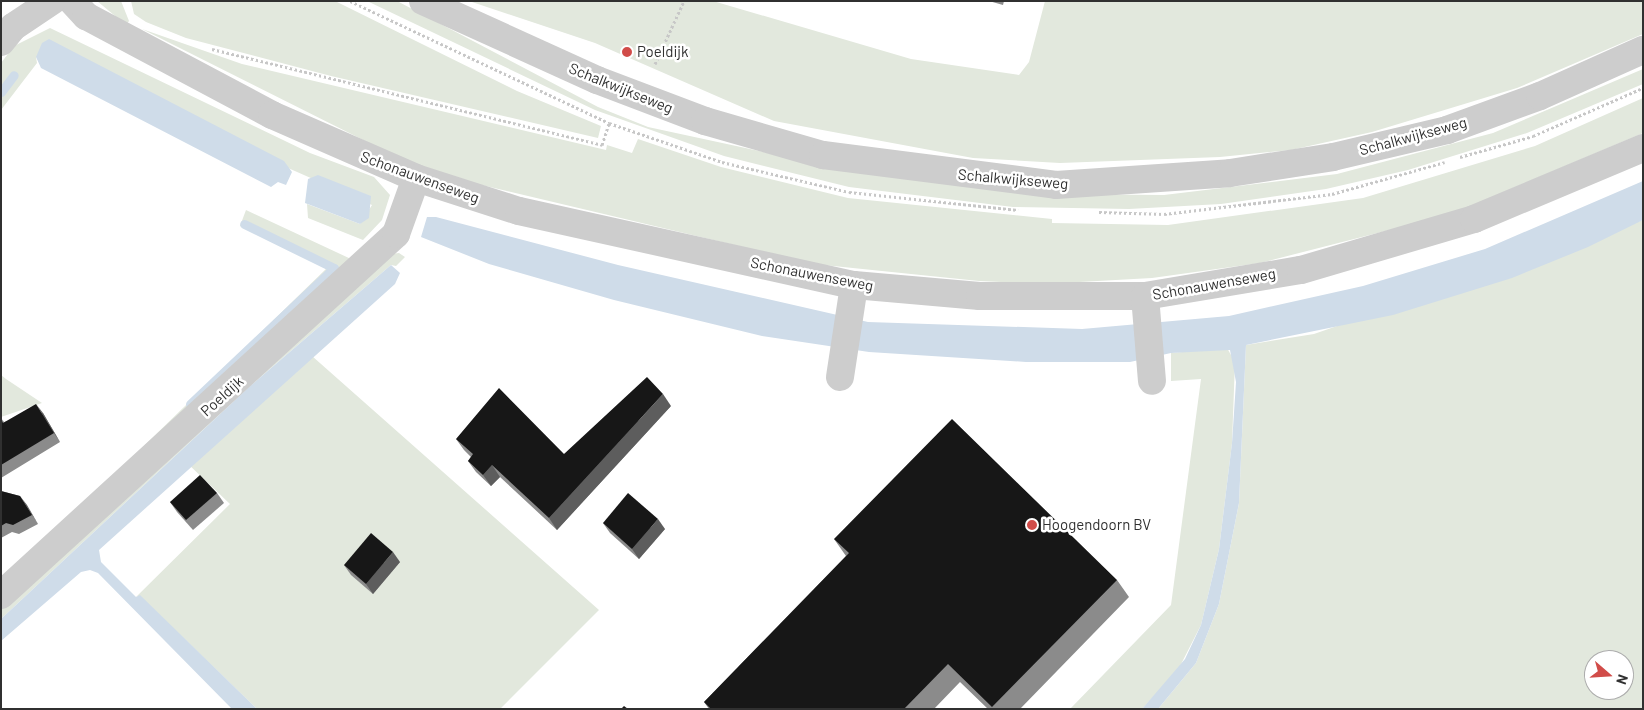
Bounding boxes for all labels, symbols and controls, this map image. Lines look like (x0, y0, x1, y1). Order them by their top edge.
place label: Poeldijk (637, 43, 688, 61)
marker: Poeldijk (621, 46, 633, 58)
street label: Schalkwijkseweg (566, 59, 676, 117)
street label: Schalkwijkseweg (1357, 113, 1469, 159)
street label: Schonauwenseweg (358, 147, 482, 207)
street label: Schalkwijkseweg (957, 165, 1069, 193)
street label: Schonauwenseweg (749, 253, 875, 295)
street label: Schonauwenseweg (1151, 264, 1277, 304)
street label: Poeldijk (197, 372, 247, 420)
place label: Hoogendoorn BV (1042, 516, 1151, 534)
marker: Hoogendoorn BV (1026, 519, 1038, 531)
north arrow (1584, 650, 1634, 700)
text: N (1613, 673, 1632, 687)

